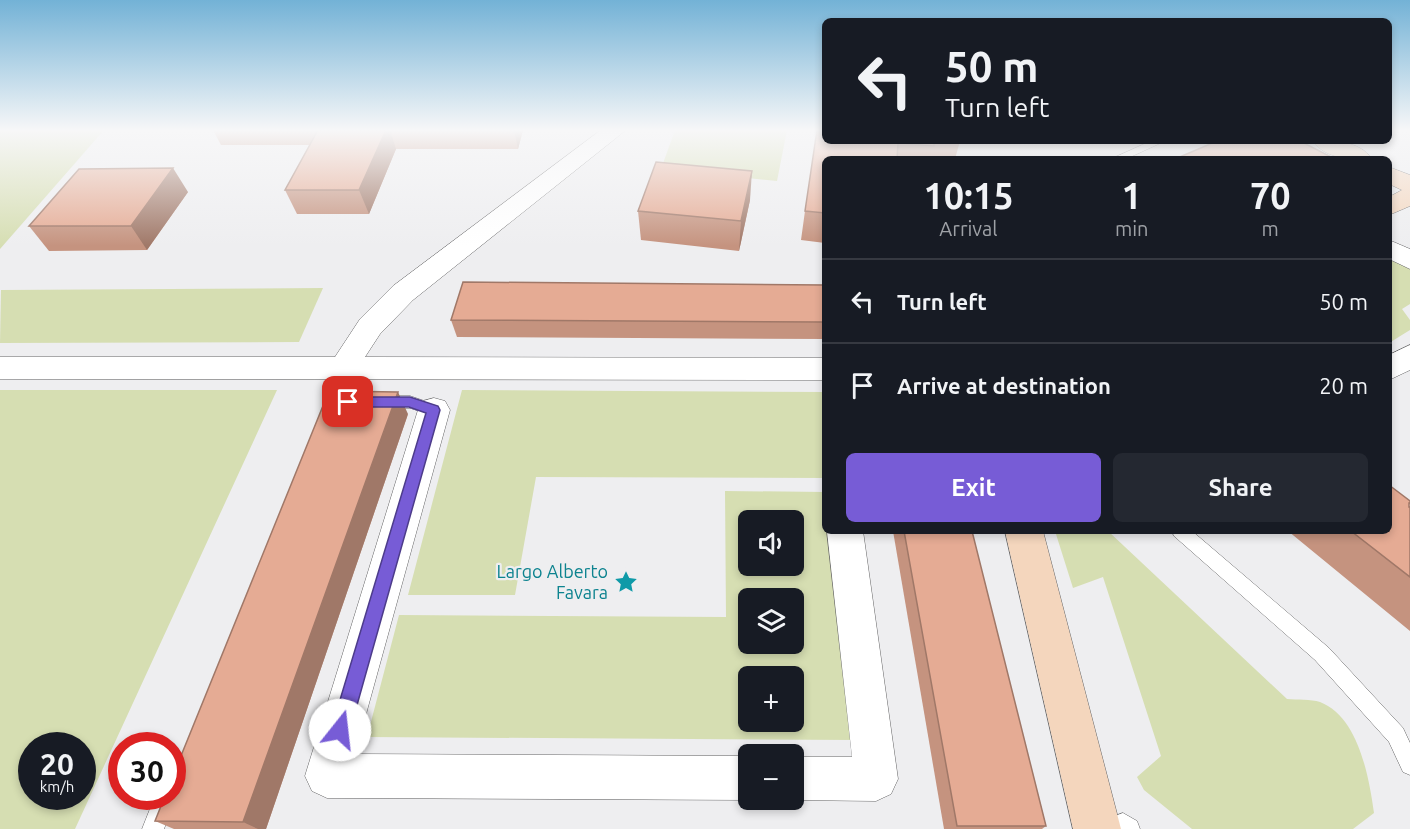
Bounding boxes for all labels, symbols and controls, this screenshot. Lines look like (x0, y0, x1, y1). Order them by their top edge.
icon: left (846, 42, 924, 120)
text: 50 m (945, 43, 1039, 90)
text: Turn left (945, 92, 1049, 122)
text: 10:15 (923, 175, 1014, 216)
text: 1 (1122, 175, 1142, 216)
text: 70 (1250, 175, 1291, 216)
text: Arrival (939, 217, 998, 240)
text: min (1115, 217, 1149, 240)
text: m (1262, 217, 1279, 240)
icon: left (846, 285, 879, 318)
text: Turn left (897, 289, 987, 314)
text: 50 m (1319, 289, 1368, 314)
icon: arrive (846, 369, 879, 402)
text: Arrive at destination (897, 373, 1111, 398)
text: 20 m (1319, 373, 1368, 398)
pin (322, 376, 373, 427)
icon: arrive (331, 385, 364, 418)
button: Exit (846, 453, 1101, 522)
button: Share (1113, 453, 1368, 522)
map controls (738, 510, 804, 810)
button: sound (738, 510, 804, 576)
place label: Largo Alberto Favara (496, 561, 608, 602)
place icon: Largo Alberto Favara (613, 569, 639, 595)
button: layers (738, 588, 804, 654)
button: + (738, 666, 804, 732)
position arrow (308, 698, 372, 762)
speed limit sign: 30 (108, 732, 186, 810)
button: − (738, 744, 804, 810)
text: 20 (40, 747, 74, 781)
text: km/h (40, 778, 74, 795)

